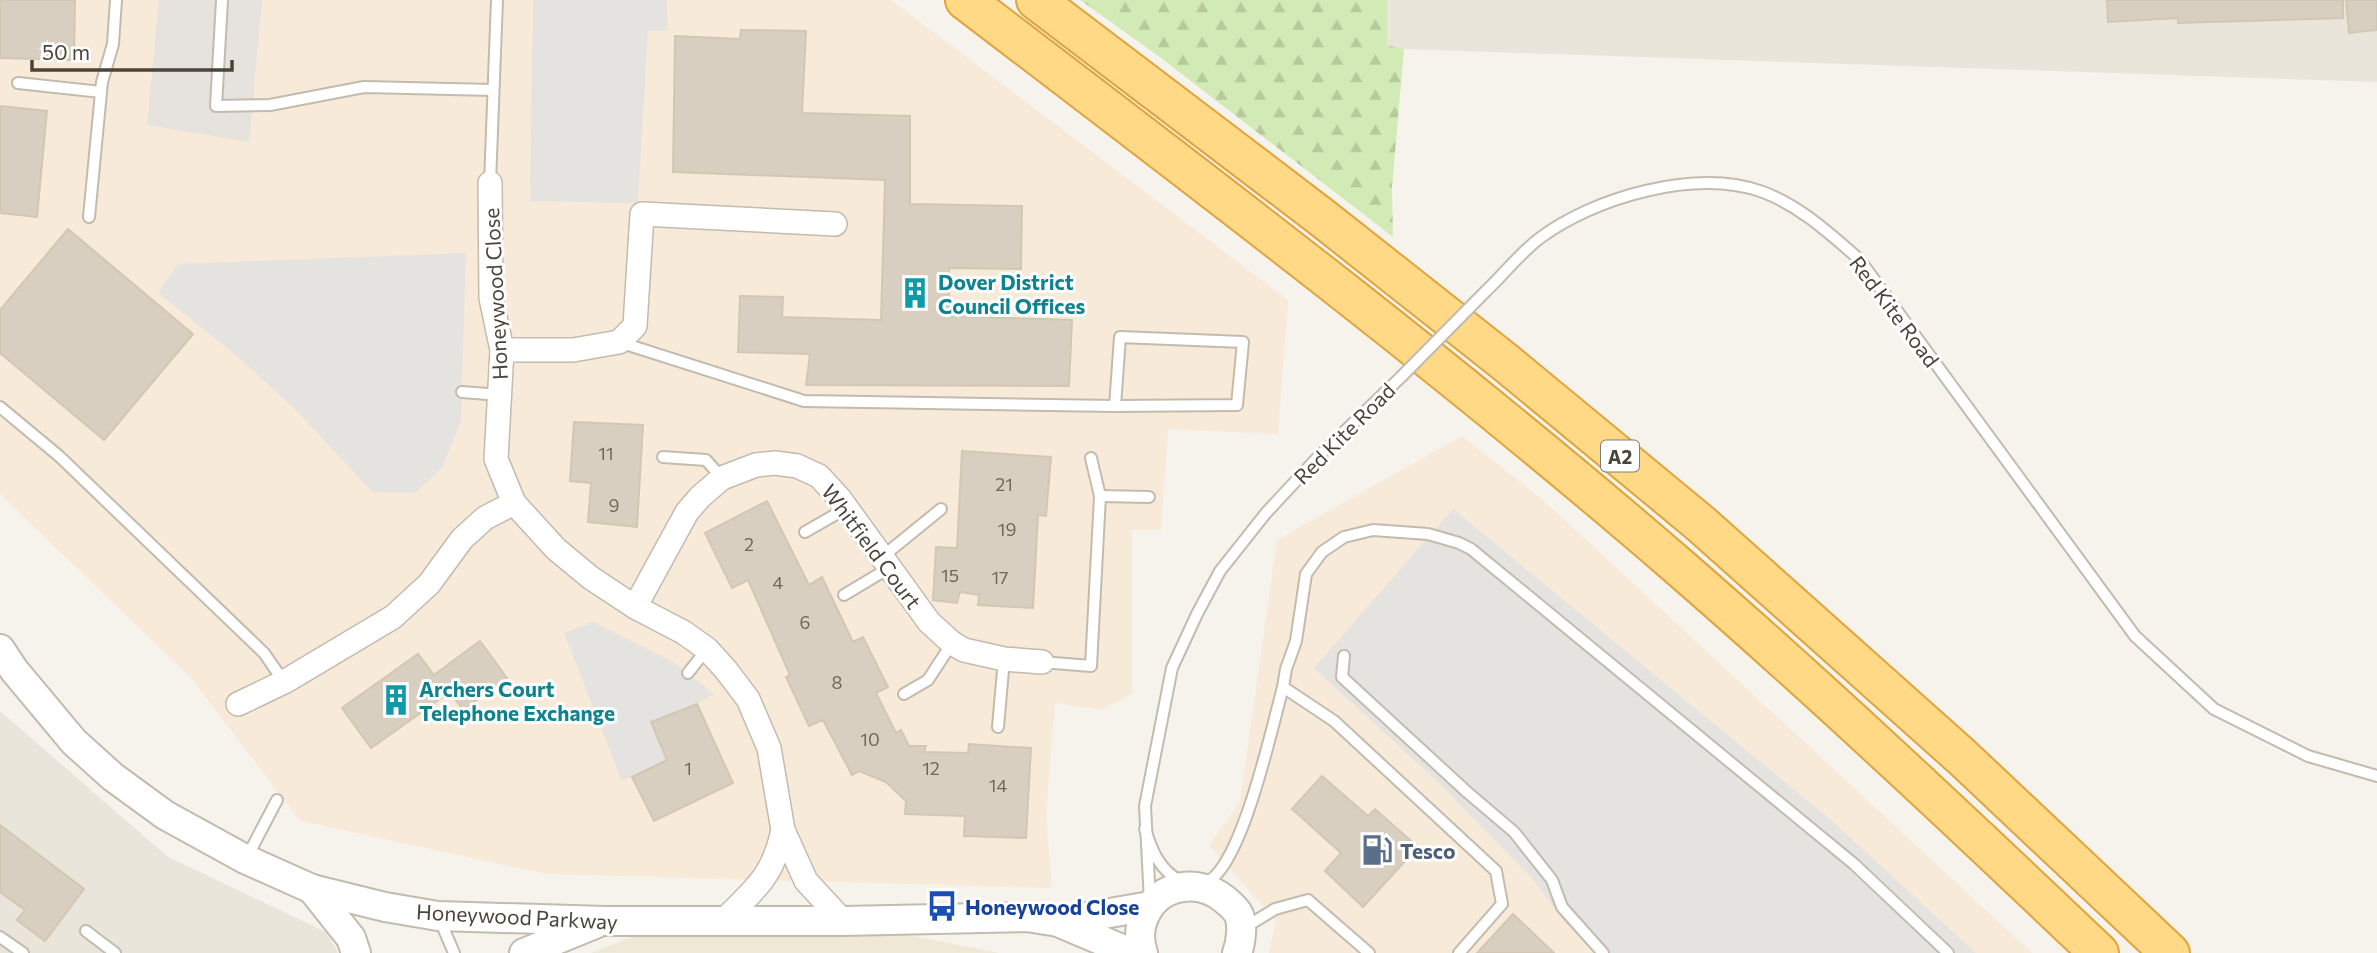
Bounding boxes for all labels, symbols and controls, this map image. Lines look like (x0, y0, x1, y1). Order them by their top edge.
scale bar (32, 28, 231, 72)
text: 50 m (42, 39, 90, 64)
street label: Honeywood Close (478, 207, 512, 381)
street label: Red Kite Road (1845, 250, 1945, 372)
place label: Dover District Council Offices (938, 269, 1086, 318)
building icon: Dover District Council Offices (898, 276, 932, 310)
street label: Red Kite Road (1288, 377, 1400, 489)
road number: A2 (1601, 440, 1639, 471)
house number: 11 (598, 442, 614, 464)
house number: 21 (995, 473, 1013, 495)
street label: Whitfield Court (817, 479, 927, 613)
house number: 9 (609, 494, 619, 516)
house number: 19 (998, 518, 1016, 540)
house number: 2 (744, 533, 754, 555)
house number: 15 (941, 564, 959, 586)
house number: 17 (991, 566, 1009, 588)
house number: 4 (773, 571, 784, 593)
house number: 6 (800, 611, 810, 633)
house number: 8 (832, 671, 843, 693)
place label: Archers Court Telephone Exchange (419, 676, 615, 725)
building icon: Archers Court Telephone Exchange (379, 683, 413, 717)
house number: 10 (860, 728, 880, 750)
house number: 1 (684, 757, 692, 779)
house number: 12 (922, 757, 940, 779)
house number: 14 (989, 774, 1007, 796)
fuel station icon: Tesco (1360, 833, 1394, 867)
place label: Tesco (1400, 838, 1456, 863)
bus stop icon: Honeywood Close (925, 889, 959, 923)
place label: Honeywood Close (965, 894, 1139, 919)
street label: Honeywood Parkway (416, 898, 619, 934)

